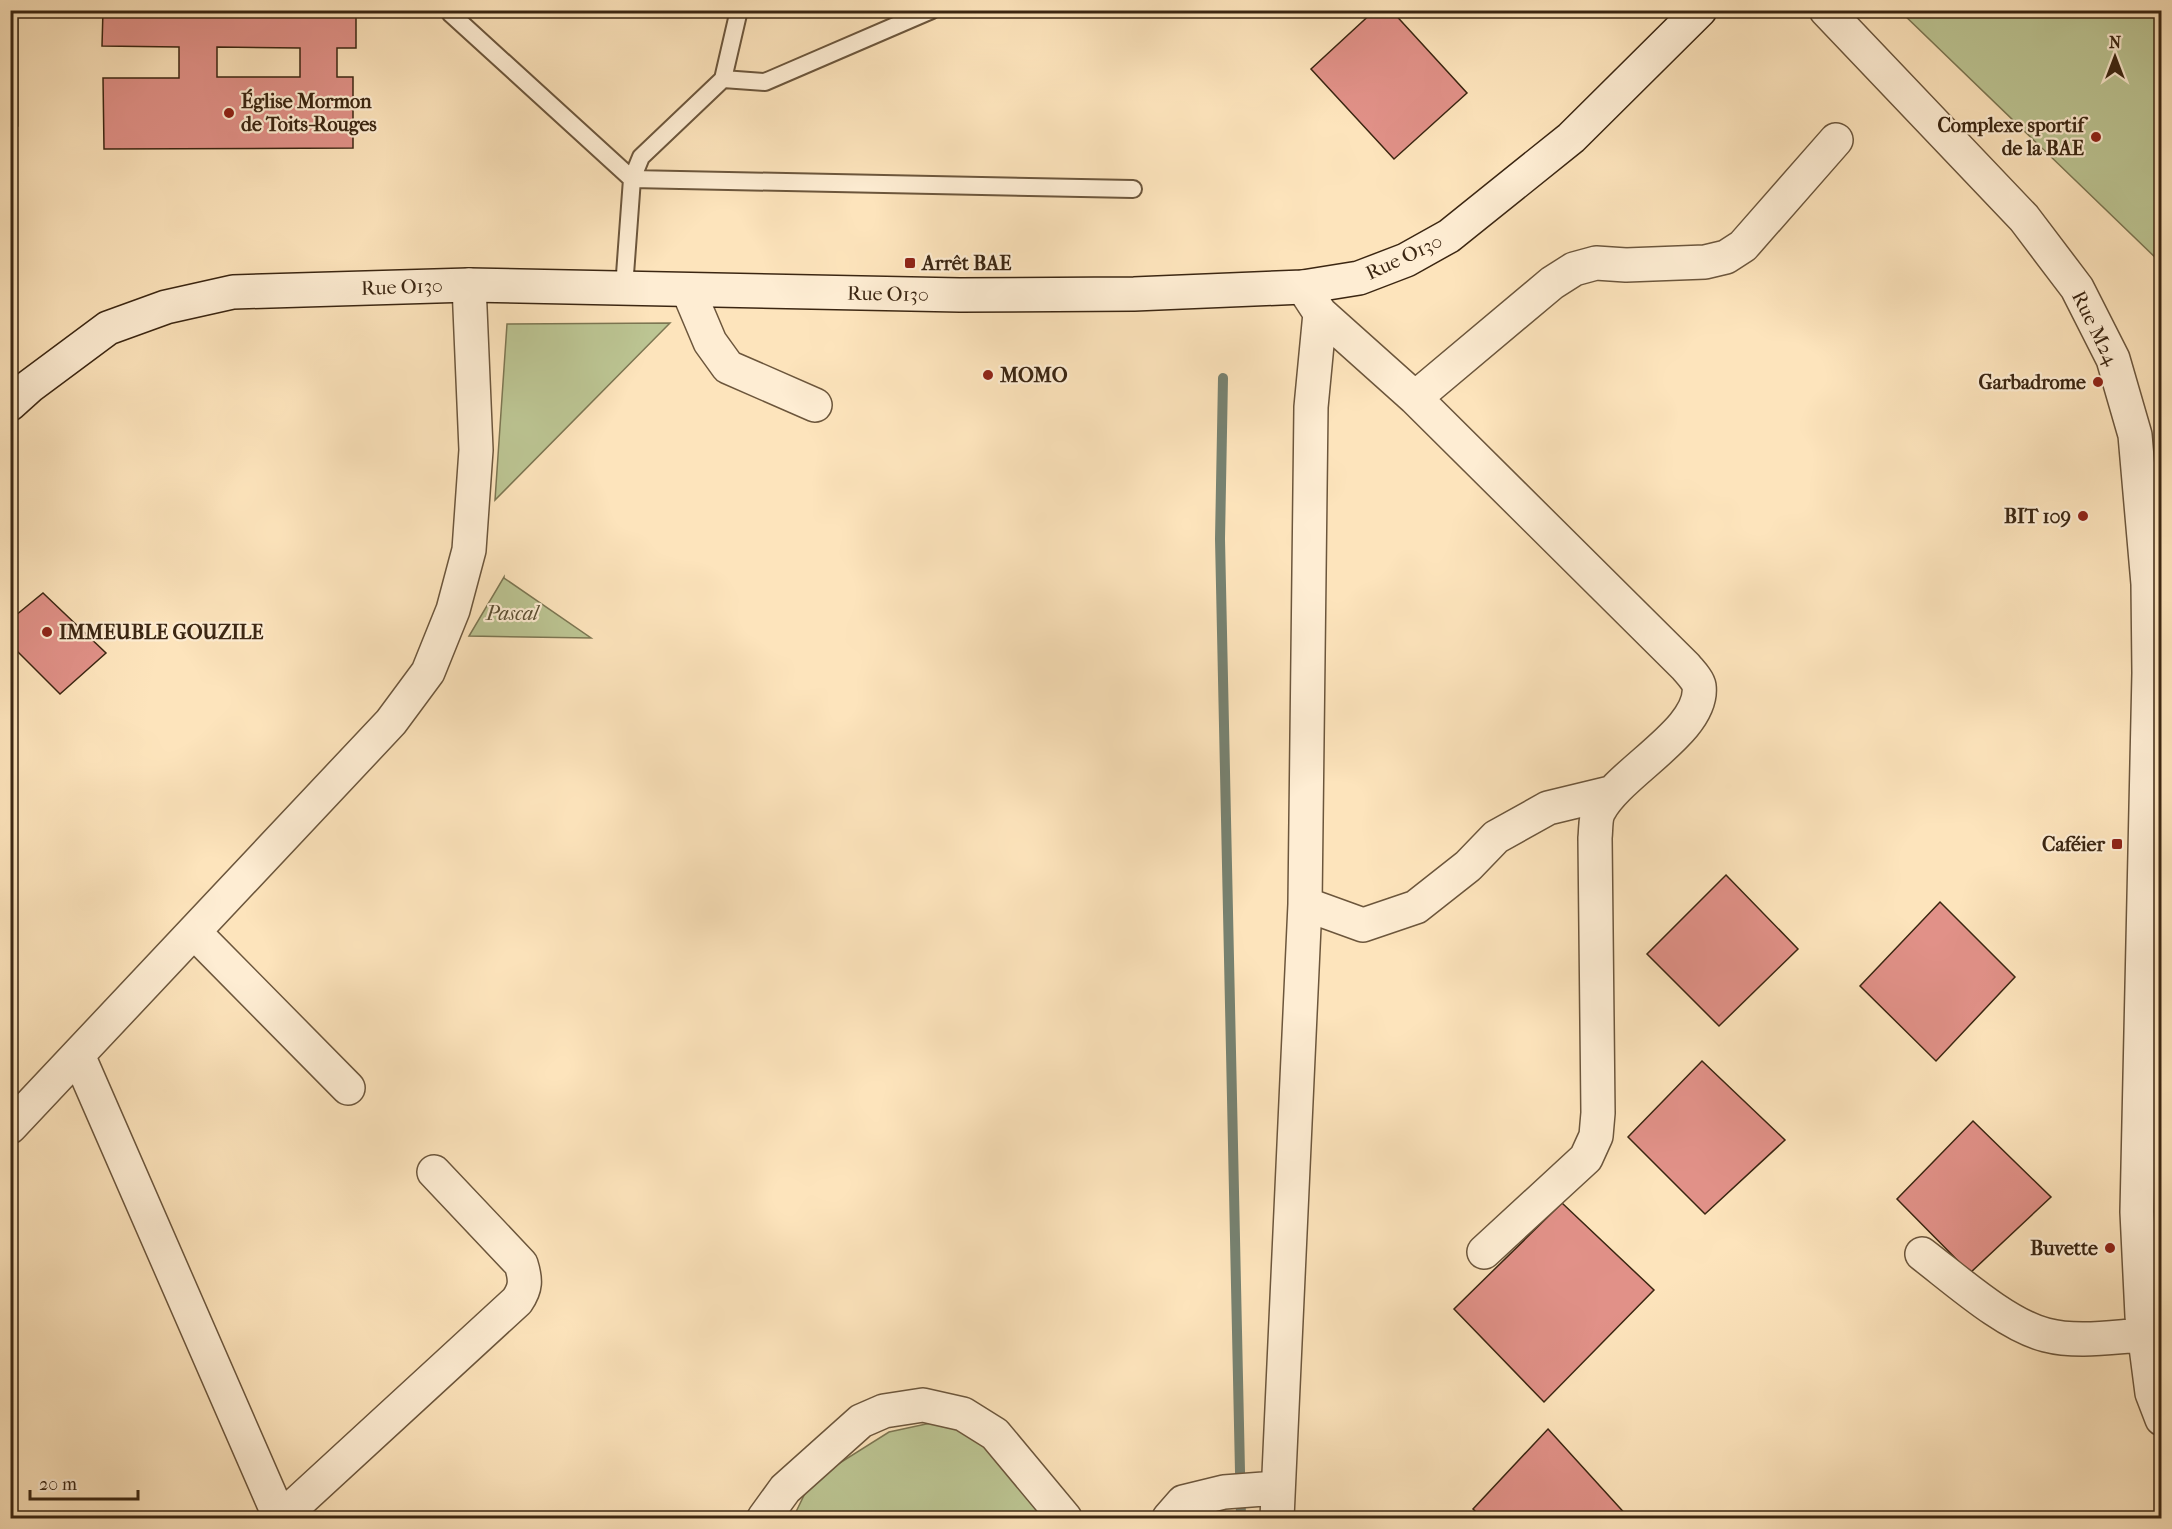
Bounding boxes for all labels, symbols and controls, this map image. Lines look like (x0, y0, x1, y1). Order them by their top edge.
north arrow (2085, 27, 2145, 87)
text: N (2109, 33, 2122, 52)
place label: Église Mormon de Toits-Rouges (241, 88, 377, 136)
marker: Église Mormon de Toits-Rouges (222, 106, 236, 120)
place label: Complexe sportif de la BAE (1937, 114, 2088, 160)
marker: Complexe sportif de la BAE (2089, 130, 2103, 144)
street label: Rue O130 (1362, 229, 1446, 285)
place label: Arrêt BAE (920, 252, 1011, 275)
marker: Arrêt BAE (903, 256, 917, 270)
street label: Rue O130 (361, 274, 443, 300)
street label: Rue O130 (847, 282, 929, 306)
street label: Rue M24 (2067, 287, 2123, 370)
place label: MOMO (999, 364, 1068, 387)
marker: MOMO (981, 368, 995, 382)
place label: Garbadrome (1979, 371, 2086, 394)
marker: Garbadrome (2091, 375, 2105, 389)
place label: BIT 109 (2004, 505, 2071, 528)
marker: BIT 109 (2076, 509, 2090, 523)
park label: Pascal (485, 602, 540, 625)
place label: IMMEUBLE GOUZILE (59, 621, 263, 644)
marker: IMMEUBLE GOUZILE (40, 625, 54, 639)
place label: Caféier (2042, 833, 2105, 856)
marker: Caféier (2110, 837, 2124, 851)
place label: Buvette (2030, 1237, 2098, 1260)
marker: Buvette (2103, 1241, 2117, 1255)
scale bar (30, 1463, 138, 1501)
text: 20 m (39, 1474, 77, 1495)

